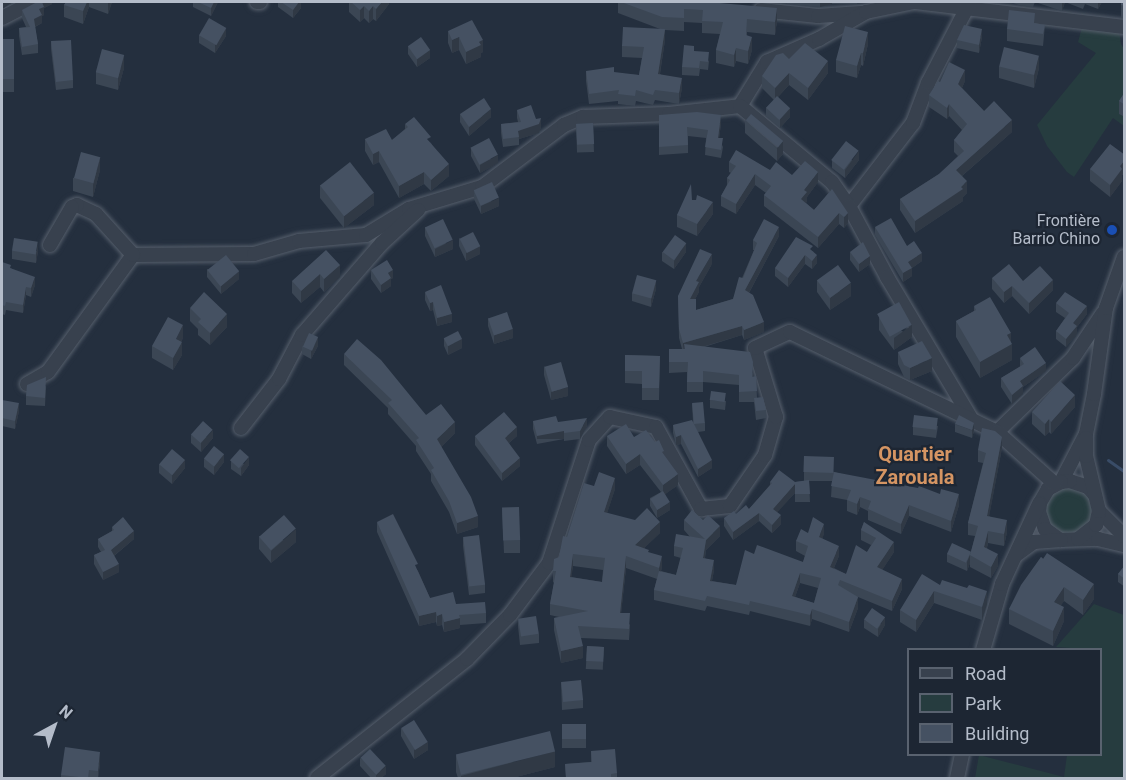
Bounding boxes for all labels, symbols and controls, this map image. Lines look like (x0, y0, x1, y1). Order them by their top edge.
place label: Frontière Barrio Chino (1012, 211, 1100, 249)
marker: Frontière Barrio Chino (1105, 223, 1119, 237)
district label: Quartier Zarouala (875, 442, 955, 489)
legend (907, 648, 1102, 756)
text: Road (965, 663, 1006, 684)
text: Park (965, 693, 1001, 714)
north arrow (24, 696, 84, 756)
text: N (55, 701, 76, 723)
text: Building (965, 723, 1029, 744)

